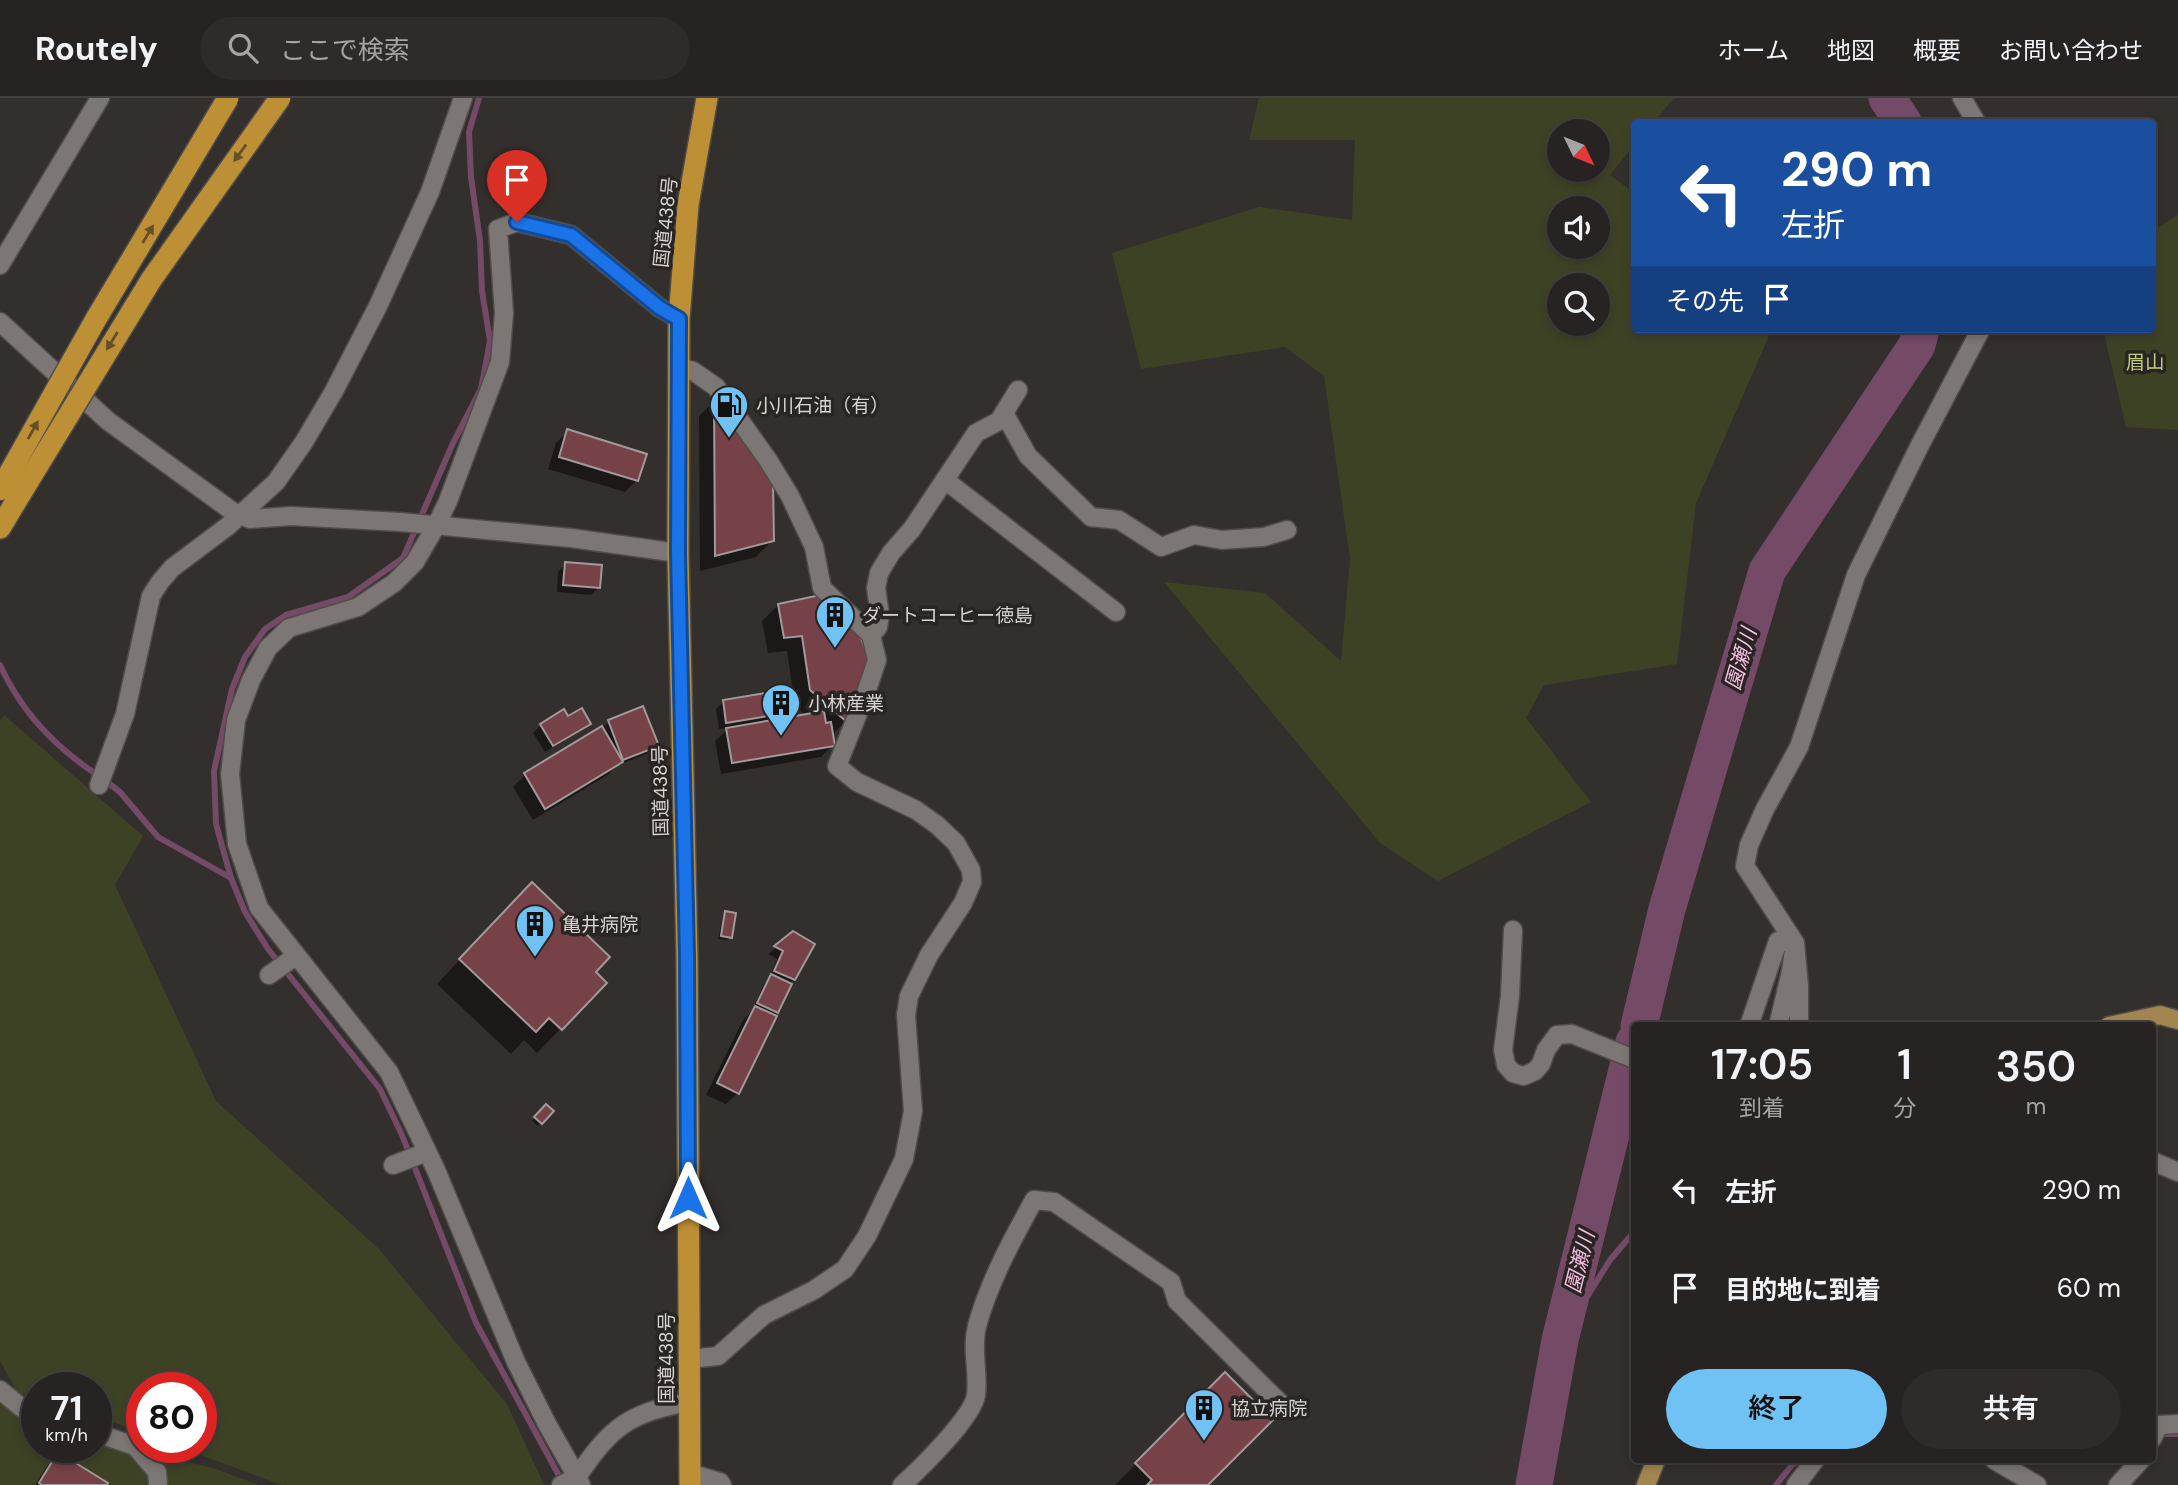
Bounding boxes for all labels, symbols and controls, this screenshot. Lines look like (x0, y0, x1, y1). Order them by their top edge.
search box (200, 17, 690, 80)
text: Routely (35, 27, 158, 70)
icon: search (224, 29, 262, 67)
text: ここで検索 (280, 33, 410, 67)
text: ホーム (1718, 35, 1789, 66)
text: 地図 (1827, 35, 1875, 66)
text: 概要 (1913, 35, 1961, 66)
text: お問い合わせ (1999, 35, 2143, 66)
north arrow (1547, 119, 1610, 182)
map controls (1547, 119, 1610, 336)
text: 290 m (1781, 137, 1932, 201)
one-way arrow (233, 144, 247, 162)
icon: left (1666, 147, 1757, 238)
pin (487, 150, 547, 222)
icon: arrive (498, 161, 536, 199)
street label: 国道438号 (648, 175, 683, 269)
button: sound (1547, 196, 1610, 259)
text: 左折 (1781, 204, 1845, 246)
one-way arrow (142, 225, 155, 244)
button: search (1547, 273, 1610, 336)
icon: arrive (1758, 280, 1796, 318)
text: その先 (1666, 284, 1744, 318)
one-way arrow (105, 332, 118, 351)
park label: 眉山 (2126, 350, 2164, 375)
fuel station icon: 小川石油（有） (708, 384, 750, 439)
place label: 小川石油（有） (756, 393, 889, 418)
one-way arrow (27, 421, 39, 440)
building icon: ダートコーヒー徳島 (814, 594, 856, 649)
place label: ダートコーヒー徳島 (862, 603, 1033, 628)
water label: 園瀬川 (1719, 623, 1764, 693)
building icon: 小林産業 (760, 682, 802, 737)
place label: 小林産業 (808, 691, 884, 716)
street label: 国道438号 (647, 745, 674, 837)
building icon: 亀井病院 (514, 903, 556, 958)
place label: 亀井病院 (562, 912, 638, 937)
text: 17:05 (1711, 1037, 1813, 1092)
text: 1 (1897, 1037, 1912, 1092)
text: 350 (1996, 1039, 2076, 1094)
text: m (2026, 1091, 2046, 1121)
text: 到着 (1739, 1093, 1785, 1123)
text: 分 (1893, 1093, 1916, 1123)
position arrow (651, 1161, 725, 1235)
icon: left (1666, 1171, 1704, 1209)
text: 290 m (2042, 1173, 2121, 1207)
text: 左折 (1725, 1175, 1777, 1209)
water label: 園瀬川 (1559, 1226, 1602, 1296)
icon: arrive (1666, 1269, 1704, 1307)
text: 60 m (2057, 1271, 2121, 1305)
text: 目的地に到着 (1725, 1273, 1881, 1307)
street label: 国道438号 (654, 1312, 679, 1404)
button: 終了 (1666, 1369, 1887, 1449)
button: 共有 (1901, 1369, 2121, 1449)
speed limit sign: 80 (126, 1372, 217, 1463)
text: 71 (50, 1385, 83, 1431)
building icon: 協立病院 (1183, 1387, 1225, 1442)
place label: 協立病院 (1231, 1396, 1307, 1421)
text: km/h (45, 1423, 88, 1447)

